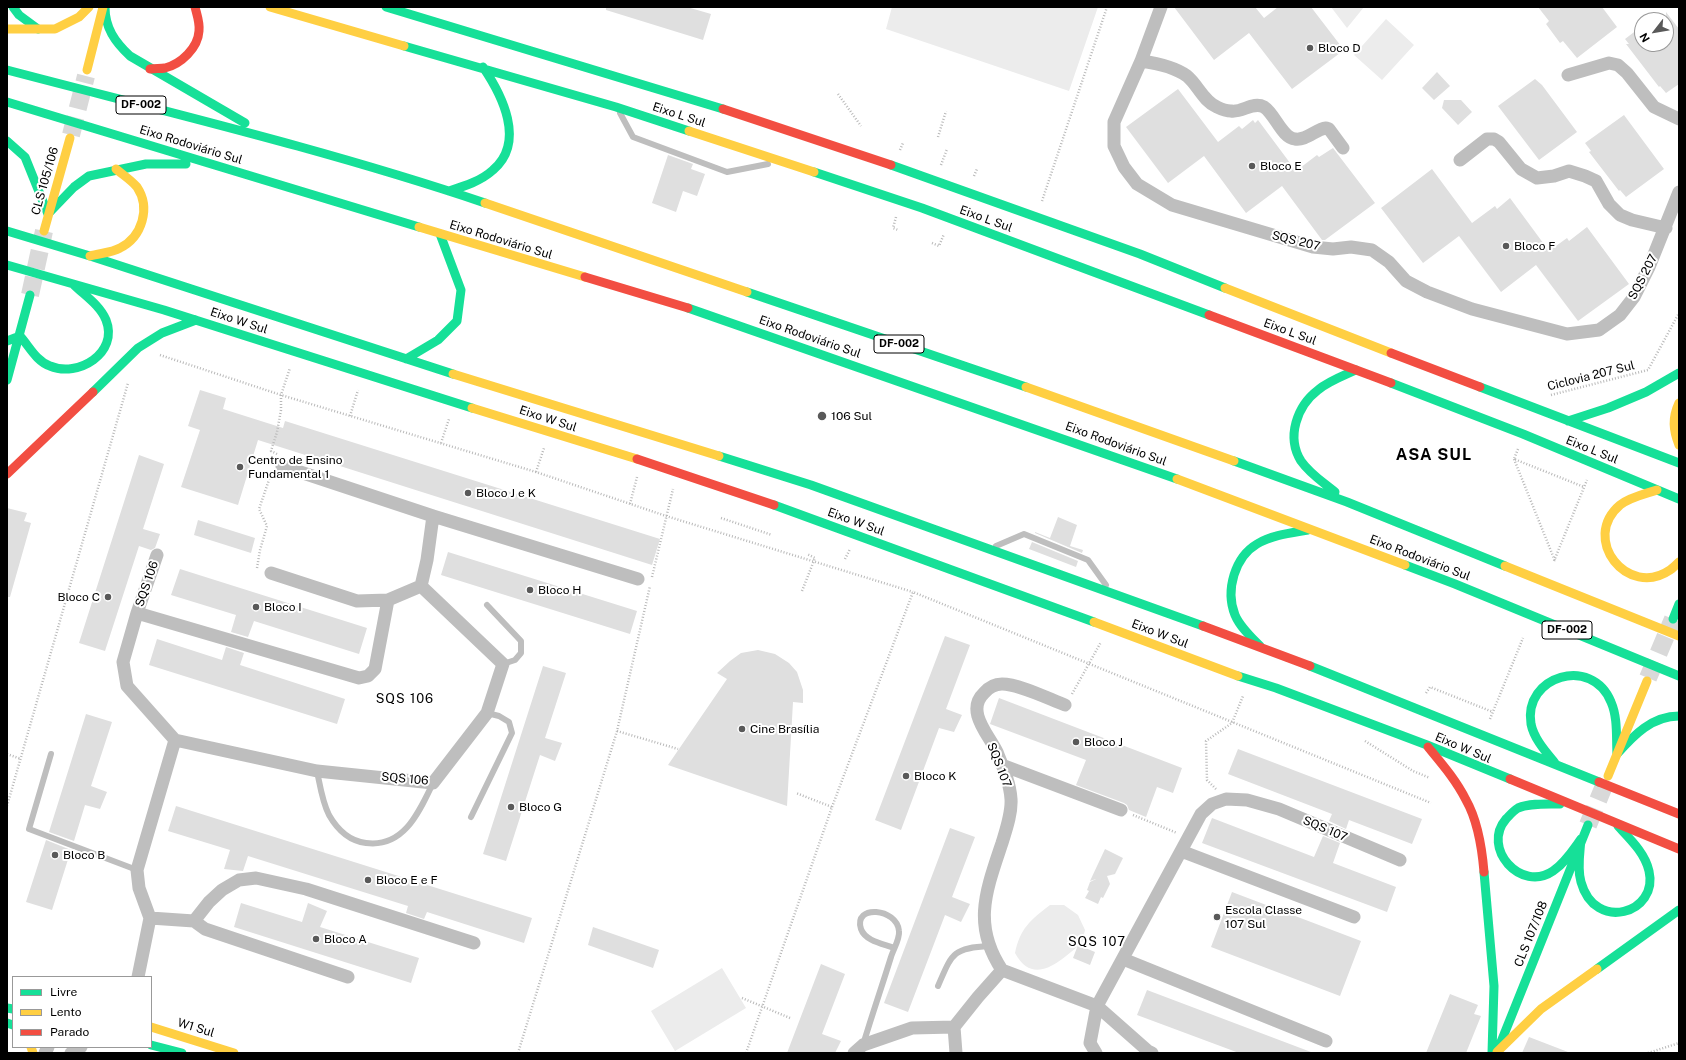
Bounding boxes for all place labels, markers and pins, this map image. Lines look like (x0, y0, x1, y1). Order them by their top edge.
place label: Bloco D (1318, 41, 1361, 55)
marker: Bloco D (1305, 43, 1315, 53)
place label: Bloco E (1260, 159, 1302, 173)
marker: Bloco E (1247, 161, 1257, 171)
place label: Bloco F (1514, 239, 1555, 253)
marker: Bloco F (1501, 241, 1511, 251)
place label: 106 Sul (831, 409, 872, 423)
marker: 106 Sul (816, 410, 828, 422)
place label: Centro de Ensino Fundamental 1 (248, 453, 343, 481)
marker: Centro de Ensino Fundamental 1 (235, 462, 245, 472)
place label: Bloco J e K (476, 486, 536, 500)
marker: Bloco J e K (463, 488, 473, 498)
place label: Bloco H (538, 583, 582, 597)
marker: Bloco H (525, 585, 535, 595)
place label: Bloco C (57, 590, 100, 604)
marker: Bloco C (103, 592, 113, 602)
place label: Bloco I (264, 600, 302, 614)
marker: Bloco I (251, 602, 261, 612)
place label: Cine Brasília (750, 722, 819, 736)
marker: Cine Brasília (737, 724, 747, 734)
place label: Bloco J (1084, 735, 1123, 749)
marker: Bloco J (1071, 737, 1081, 747)
place label: Bloco K (914, 769, 957, 783)
marker: Bloco K (901, 771, 911, 781)
place label: Bloco G (519, 800, 562, 814)
marker: Bloco G (506, 802, 516, 812)
place label: Bloco B (63, 848, 105, 862)
marker: Bloco B (50, 850, 60, 860)
place label: Bloco E e F (376, 873, 438, 887)
marker: Bloco E e F (363, 875, 373, 885)
place label: Escola Classe 107 Sul (1225, 903, 1302, 931)
marker: Escola Classe 107 Sul (1212, 912, 1222, 922)
place label: Bloco A (324, 932, 367, 946)
marker: Bloco A (311, 934, 321, 944)

